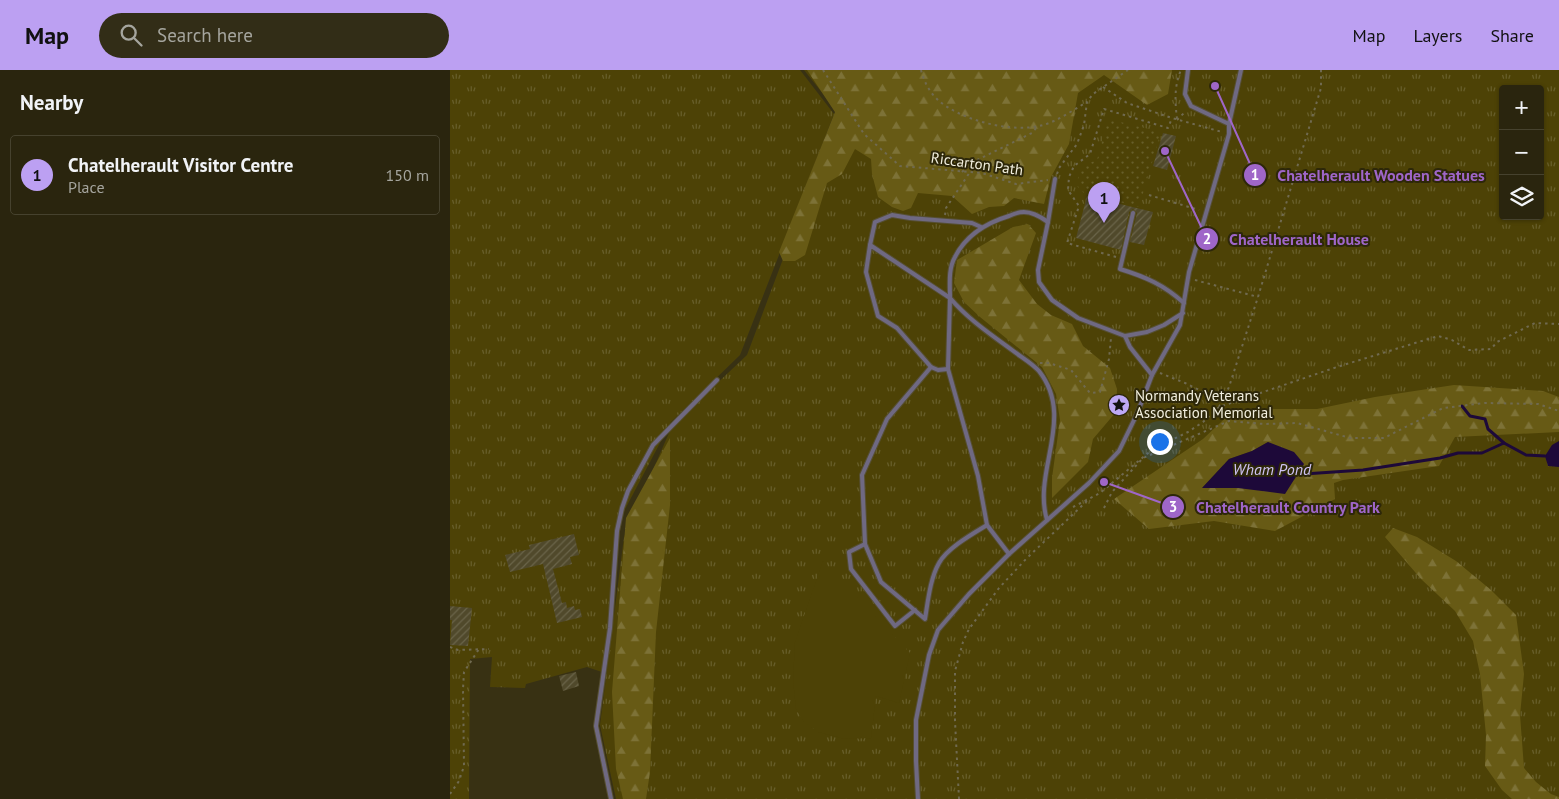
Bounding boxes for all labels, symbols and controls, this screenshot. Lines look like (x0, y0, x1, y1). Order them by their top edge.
search box (99, 13, 449, 58)
text: Map (25, 20, 69, 51)
icon: search (117, 21, 145, 49)
text: Search here (157, 23, 253, 47)
text: Map (1353, 24, 1385, 47)
text: Layers (1413, 24, 1462, 47)
text: Share (1490, 24, 1534, 47)
map controls (1499, 85, 1544, 220)
button: + (1499, 85, 1544, 130)
text: Nearby (20, 89, 83, 116)
button: − (1499, 130, 1544, 175)
street label: Riccarton Path (930, 148, 1024, 179)
text: Chatelherault Visitor Centre (68, 153, 294, 177)
callout: Chatelherault Wooden Statues (1242, 160, 1495, 191)
text: 1 (32, 165, 42, 185)
text: 150 m (386, 165, 429, 185)
text: 1 (1251, 165, 1259, 184)
text: Chatelherault Wooden Statues (1277, 165, 1485, 185)
button: layers (1499, 175, 1544, 220)
text: Place (68, 177, 105, 197)
pin: 1 (1088, 182, 1120, 223)
callout: Chatelherault House (1194, 223, 1379, 254)
text: 2 (1203, 229, 1211, 248)
text: Chatelherault House (1229, 229, 1369, 249)
place label: Normandy Veterans Association Memorial (1135, 386, 1273, 422)
place icon: Normandy Veterans Association Memorial (1107, 393, 1131, 417)
your location (1147, 429, 1173, 455)
water label: Wham Pond (1233, 459, 1312, 479)
callout: Chatelherault Country Park (1160, 492, 1390, 523)
text: 3 (1169, 497, 1177, 516)
text: Chatelherault Country Park (1196, 497, 1380, 517)

